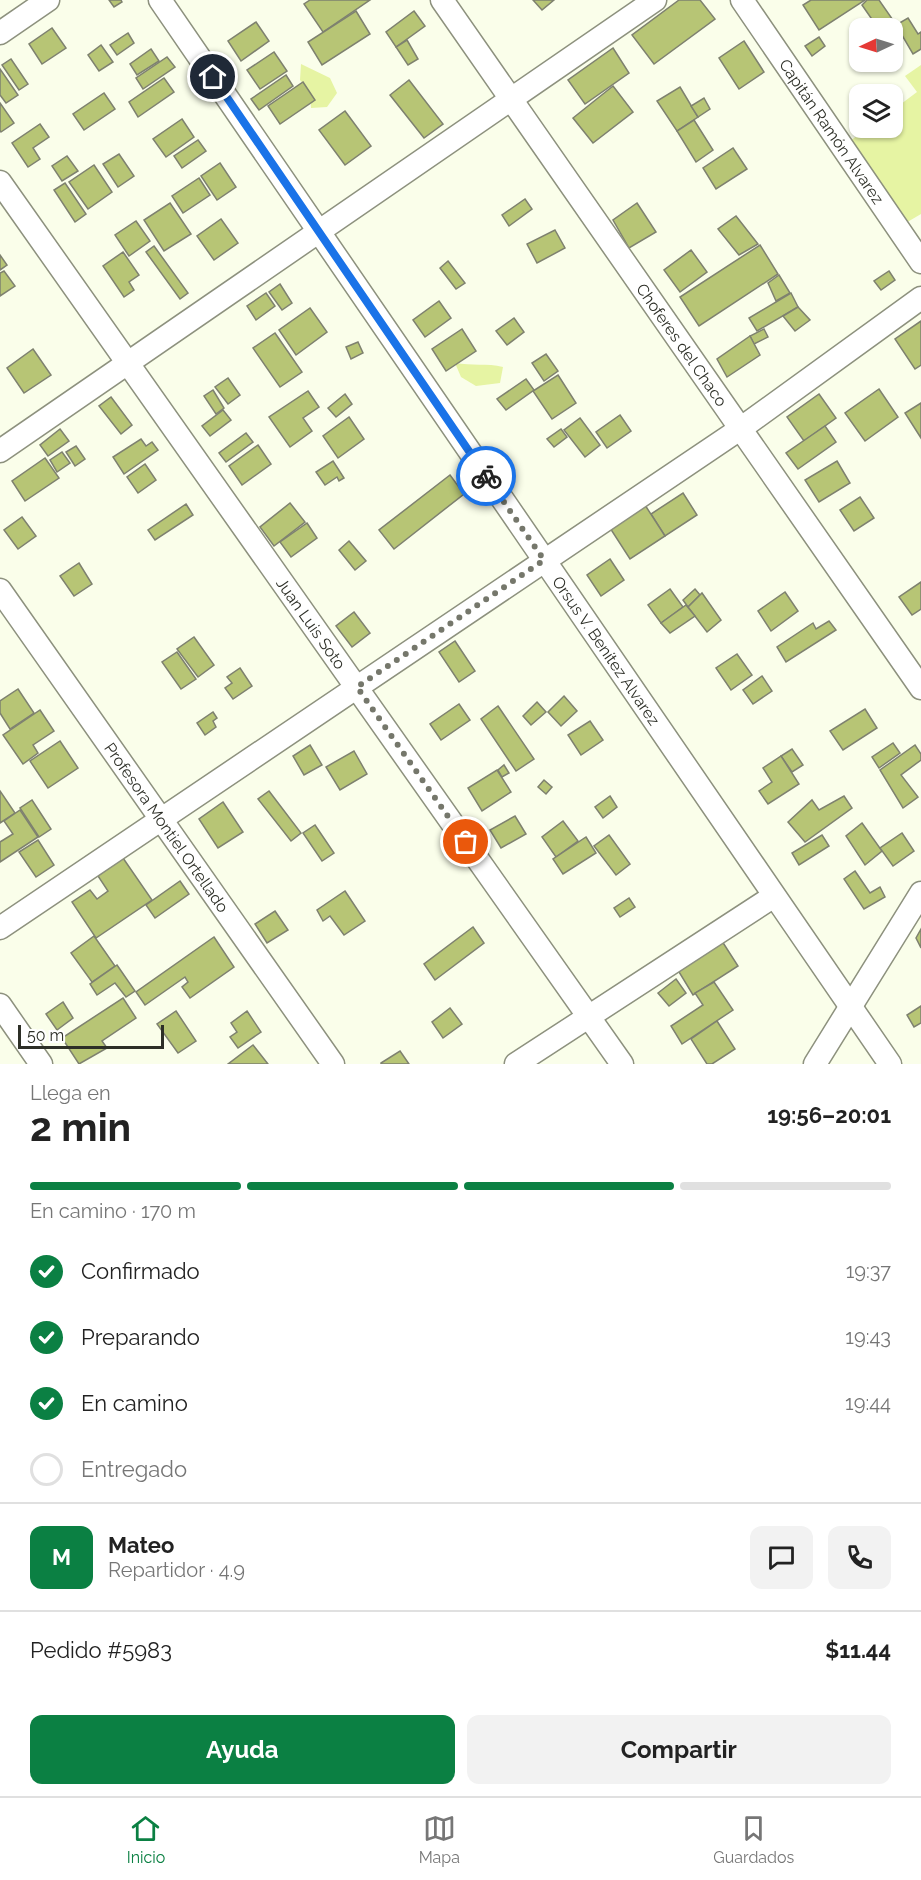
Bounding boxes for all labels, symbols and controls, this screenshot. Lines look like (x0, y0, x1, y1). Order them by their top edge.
north arrow (849, 18, 903, 72)
map controls (849, 18, 903, 138)
pin (187, 51, 238, 102)
street label: Capitán Ramón Alvarez (776, 55, 888, 207)
icon: home (196, 60, 229, 93)
button: layers (849, 84, 903, 138)
street label: Choferes del Chaco (633, 280, 731, 410)
courier (456, 446, 516, 506)
icon: bike (470, 460, 503, 493)
street label: Orsus V. Benítez Alvarez (549, 573, 664, 729)
street label: Juan Luis Soto (273, 574, 350, 673)
street label: Profesora Montiel Ortellado (101, 739, 233, 916)
pin (440, 816, 491, 867)
icon: bag (449, 825, 482, 858)
scale bar (18, 1022, 164, 1050)
text: 50 m (27, 1026, 64, 1045)
text: Llega en (30, 1081, 111, 1105)
text: 19:56–20:01 (767, 1102, 891, 1128)
text: 2 min (30, 1104, 131, 1150)
text: En camino · 170 m (30, 1199, 196, 1223)
icon: check (30, 1255, 63, 1288)
text: Confirmado (81, 1258, 200, 1284)
text: 19:37 (846, 1259, 891, 1283)
icon: check (30, 1321, 63, 1354)
text: Preparando (81, 1324, 200, 1350)
text: 19:43 (845, 1325, 891, 1349)
icon: check (30, 1387, 63, 1420)
text: En camino (81, 1390, 188, 1416)
text: 19:44 (845, 1391, 891, 1415)
text: Entregado (81, 1456, 187, 1482)
button: chat (750, 1526, 813, 1589)
button: phone (828, 1526, 891, 1589)
text: Mateo (108, 1532, 174, 1558)
text: M (52, 1544, 71, 1570)
text: Repartidor · 4.9 (108, 1558, 245, 1582)
text: Pedido #5983 (30, 1637, 172, 1663)
text: $11.44 (825, 1637, 891, 1663)
button: Ayuda (30, 1715, 455, 1784)
button: Compartir (467, 1715, 891, 1784)
tab: Inicio (127, 1812, 165, 1867)
tab: Mapa (419, 1812, 460, 1867)
tab: Guardados (713, 1812, 794, 1867)

